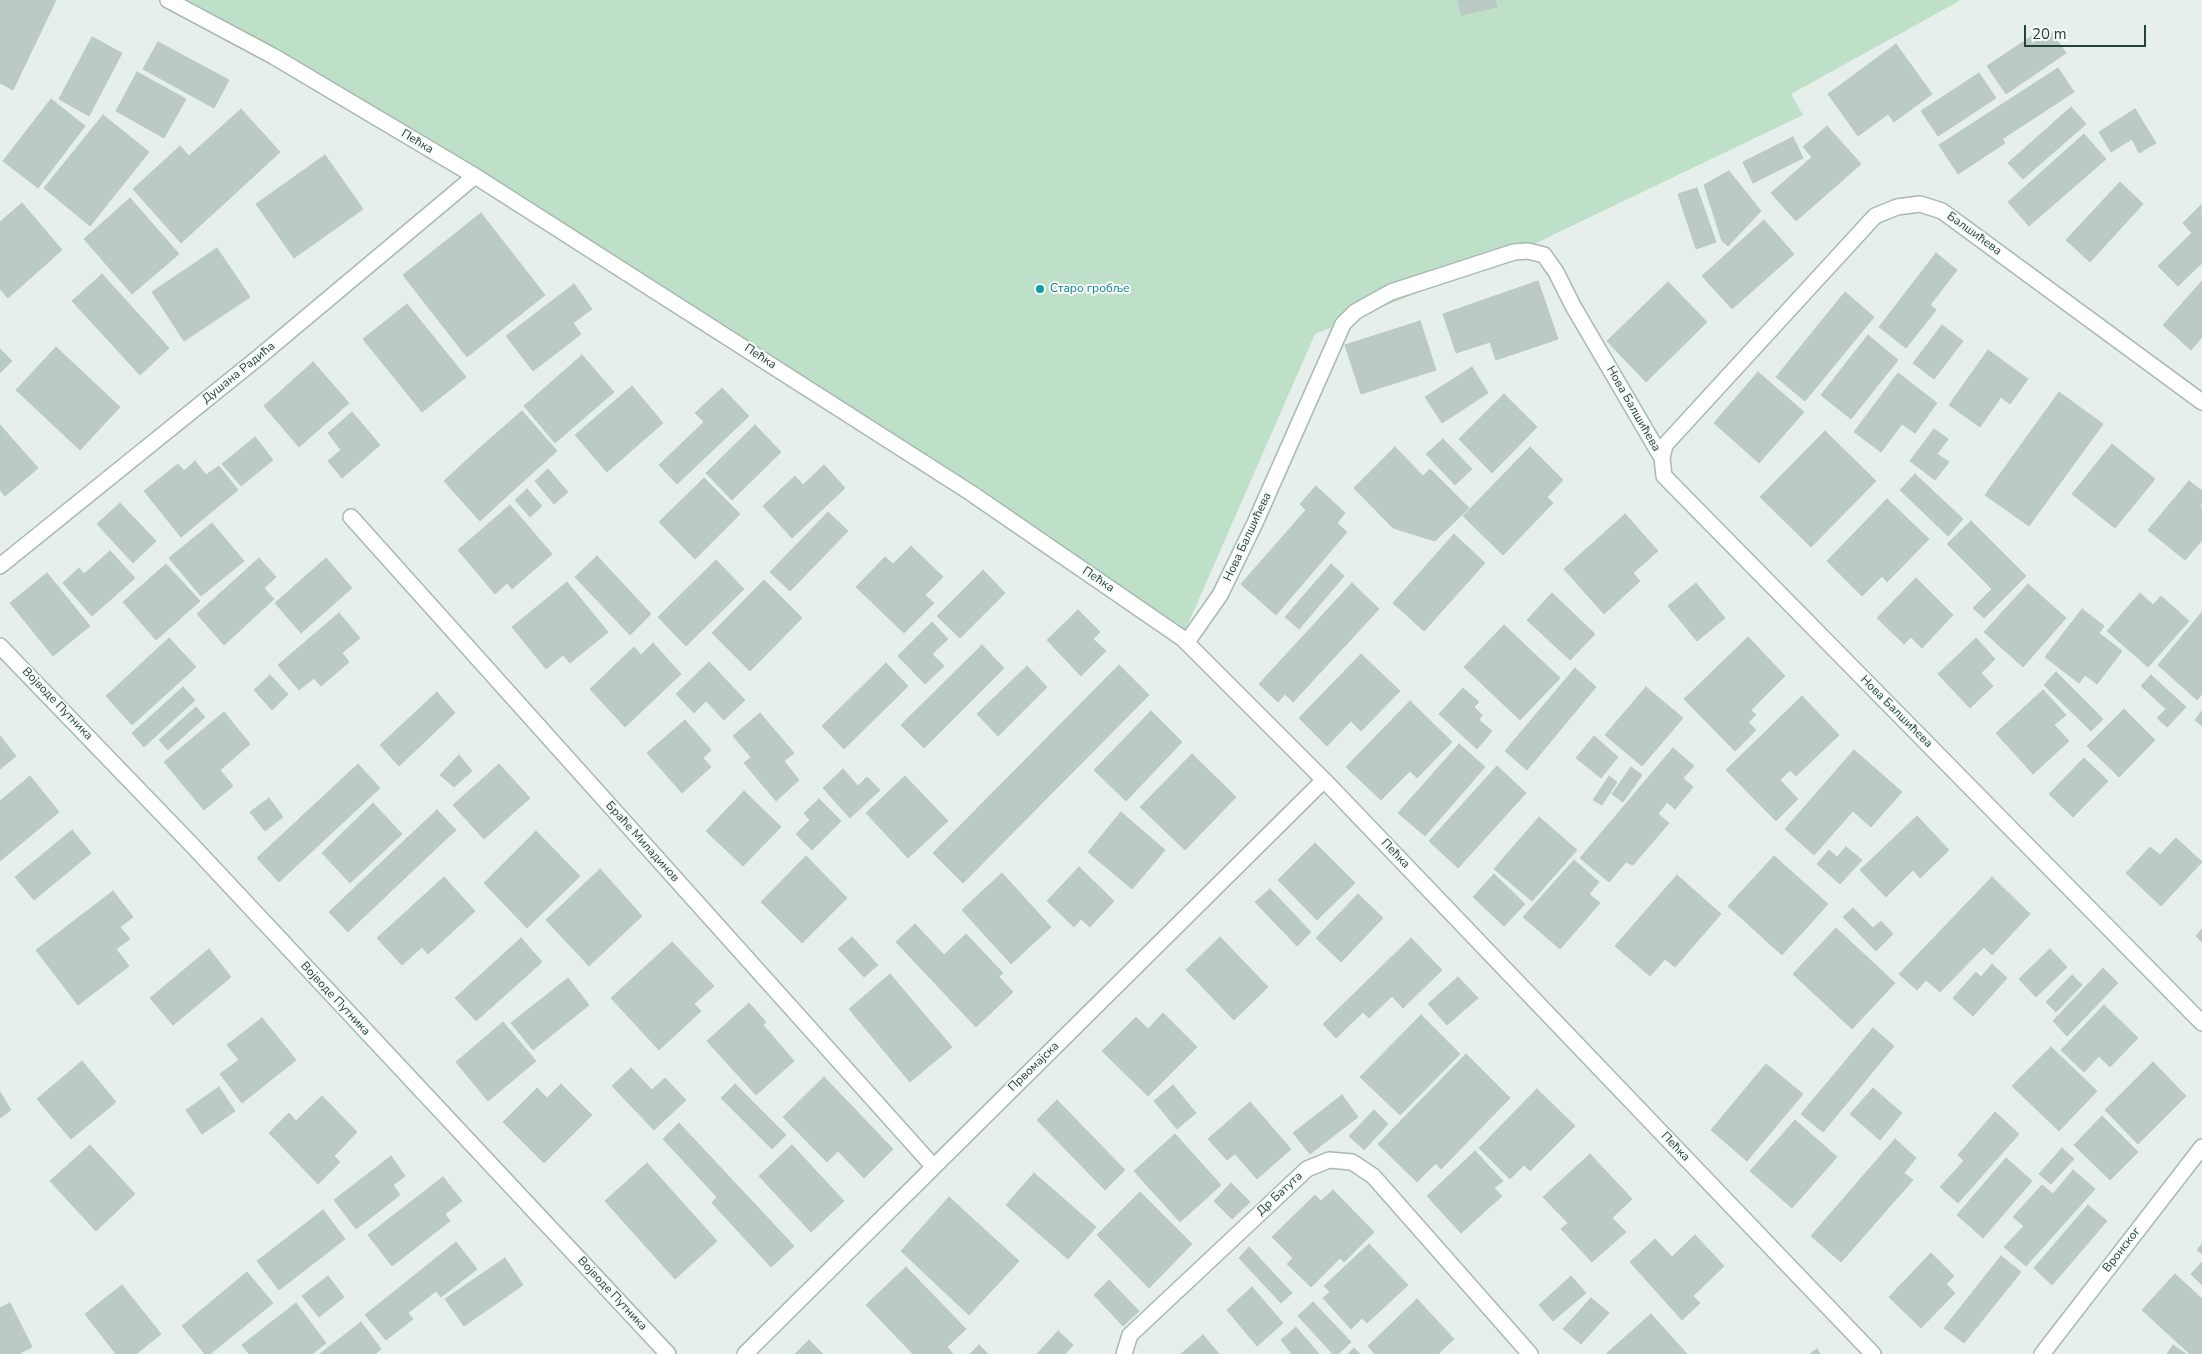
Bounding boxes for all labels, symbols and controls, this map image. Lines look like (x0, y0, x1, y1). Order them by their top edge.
scale bar (2027, 15, 2150, 47)
text: 20 m (2032, 24, 2067, 44)
street label: Пећка (398, 127, 436, 157)
street label: Балшићева (1944, 209, 2004, 259)
place label: Старо гробље (1050, 282, 1130, 296)
marker: Старо гробље (1034, 283, 1046, 295)
street label: Душана Радића (200, 339, 278, 407)
street label: Пећка (741, 341, 779, 373)
street label: Нова Балшићева (1603, 364, 1663, 454)
street label: Нова Балшићева (1221, 490, 1275, 584)
street label: Пећка (1079, 564, 1117, 596)
street label: Војводе Путника (19, 665, 95, 743)
street label: Нова Балшићева (1857, 673, 1935, 751)
street label: Браће Миладинов (602, 799, 682, 885)
street label: Пећка (1378, 836, 1412, 872)
street label: Војводе Путника (297, 959, 373, 1039)
street label: Првомајска (1006, 1039, 1062, 1095)
street label: Пећка (1658, 1129, 1692, 1165)
street label: Др Батута (1254, 1169, 1306, 1219)
street label: Вронског (2100, 1225, 2144, 1275)
street label: Војводе Путника (574, 1254, 650, 1334)

